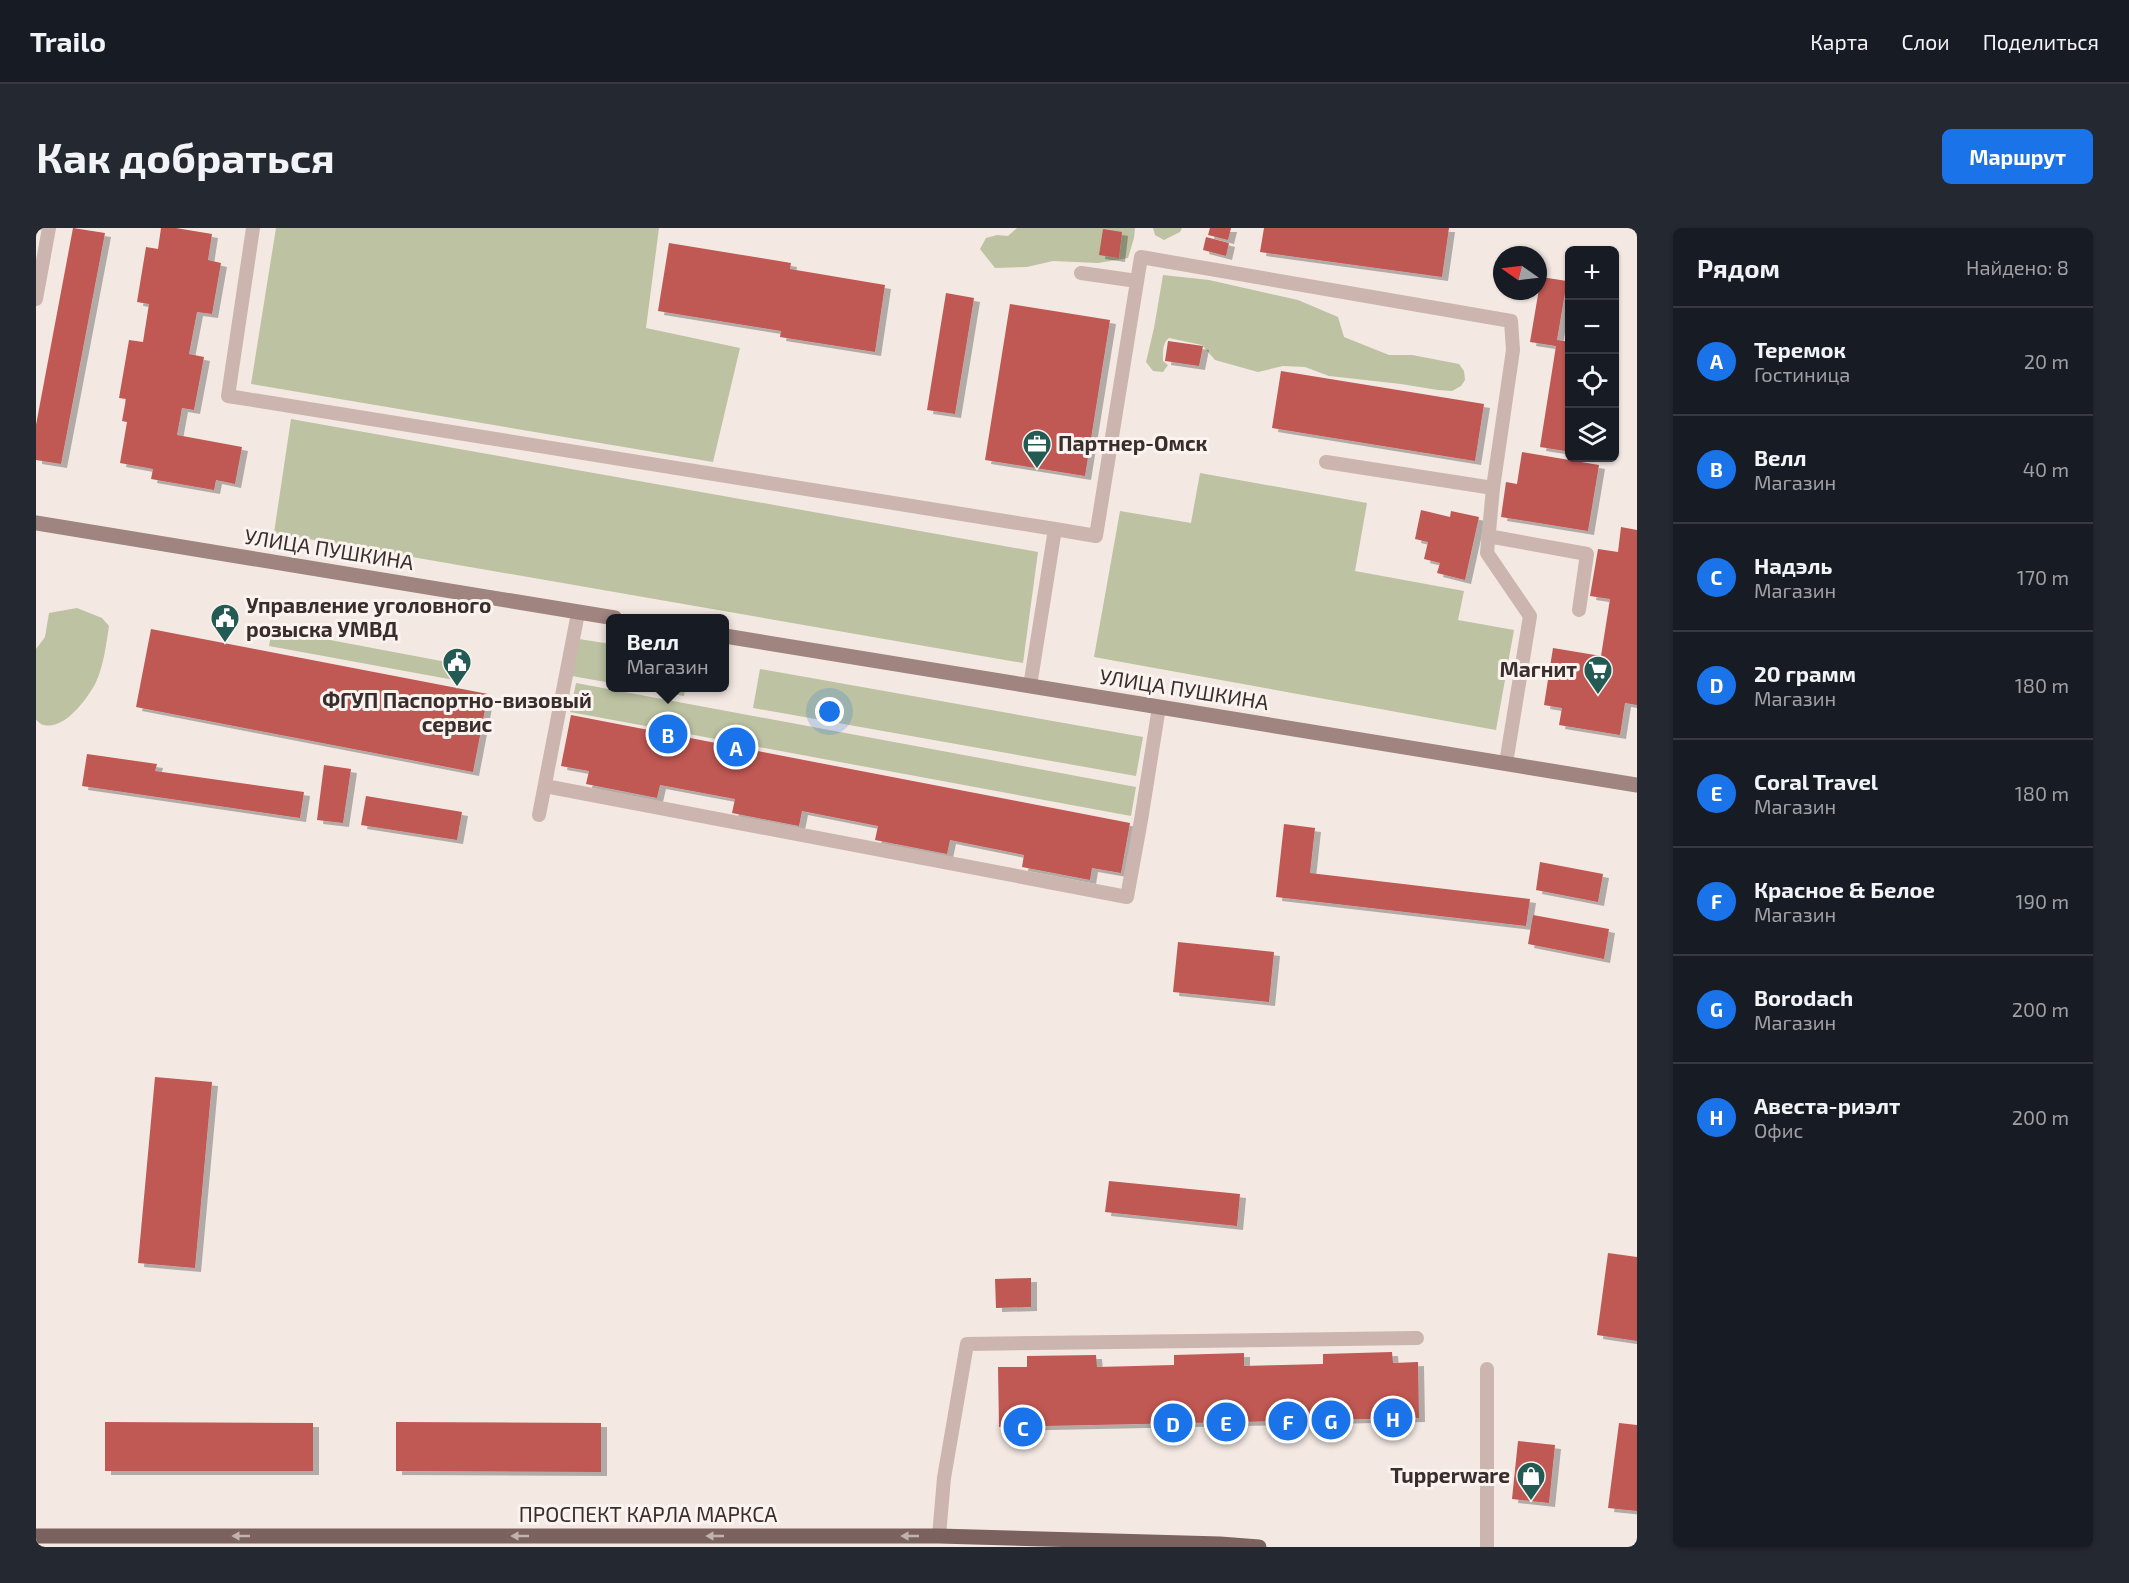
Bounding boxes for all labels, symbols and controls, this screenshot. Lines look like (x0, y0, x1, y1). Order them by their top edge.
text: Trailo (30, 24, 106, 58)
text: Карта (1810, 29, 1869, 54)
text: Слои (1902, 29, 1950, 54)
text: Поделиться (1983, 29, 2099, 54)
button: Маршрут (1942, 129, 2093, 184)
text: Как добраться (36, 131, 335, 181)
north arrow (1493, 246, 1547, 300)
map controls (1565, 246, 1619, 462)
button: + (1565, 246, 1619, 300)
text: Рядом (1697, 252, 1780, 283)
text: Найдено: 8 (1966, 255, 2069, 279)
button: − (1565, 300, 1619, 354)
text: Теремок (1754, 336, 1846, 362)
text: A (1710, 349, 1723, 373)
text: 20 m (2024, 349, 2069, 373)
button: locate (1565, 354, 1619, 408)
text: Гостиница (1754, 362, 1850, 386)
button: layers (1565, 408, 1619, 462)
office icon: Партнер-Омск (1021, 428, 1053, 470)
place label: Партнер-Омск (1058, 430, 1208, 455)
text: Велл (1754, 444, 1807, 470)
text: B (1710, 457, 1723, 481)
text: 40 m (2023, 457, 2069, 481)
text: Магазин (1754, 470, 1836, 494)
street label: УЛИЦА ПУШКИНА (243, 523, 416, 574)
text: Надэль (1754, 552, 1832, 578)
text: C (1711, 565, 1722, 589)
text: 170 m (2017, 565, 2069, 589)
text: Магазин (1754, 578, 1836, 602)
place label: Управление уголовного розыска УМВД (246, 592, 491, 641)
public building icon: Управление уголовного розыска УМВД (209, 602, 241, 644)
popup (606, 614, 729, 692)
text: Велл (626, 628, 679, 654)
public building icon: ФГУП Паспортно-визовый сервис (441, 646, 473, 688)
text: Магазин (626, 654, 709, 678)
supermarket icon: Магнит (1582, 654, 1614, 696)
place label: Магнит (1500, 656, 1577, 681)
text: 20 грамм (1754, 660, 1856, 686)
street label: УЛИЦА ПУШКИНА (1098, 663, 1271, 714)
text: D (1710, 673, 1723, 697)
text: 180 m (2015, 673, 2069, 697)
text: Магазин (1754, 686, 1836, 710)
place label: ФГУП Паспортно-визовый сервис (322, 687, 592, 736)
your location (815, 697, 844, 726)
pin: B (648, 712, 688, 756)
pin: A (716, 724, 756, 770)
text: Coral Travel (1754, 768, 1878, 794)
text: E (1711, 781, 1722, 805)
text: 180 m (2015, 781, 2069, 805)
text: Магазин (1754, 794, 1836, 818)
text: Красное & Белое (1754, 876, 1935, 902)
text: F (1711, 889, 1722, 913)
text: 190 m (2016, 889, 2069, 913)
text: Магазин (1754, 902, 1836, 926)
text: Borodach (1754, 984, 1853, 1010)
text: G (1710, 997, 1723, 1021)
text: 200 m (2012, 997, 2069, 1021)
text: Магазин (1754, 1010, 1836, 1034)
text: Авеста-риэлт (1754, 1092, 1900, 1118)
text: H (1710, 1105, 1723, 1129)
text: 200 m (2012, 1105, 2069, 1129)
text: Офис (1754, 1118, 1803, 1142)
pin: H (1374, 1396, 1412, 1440)
pin: F (1268, 1398, 1308, 1444)
pin: G (1312, 1398, 1350, 1442)
pin: D (1154, 1400, 1192, 1446)
pin: E (1206, 1400, 1246, 1444)
pin: C (1004, 1404, 1042, 1450)
shop icon: Tupperware (1515, 1460, 1547, 1502)
place label: Tupperware (1390, 1462, 1510, 1487)
street label: ПРОСПЕКТ КАРЛА МАРКСА (519, 1501, 777, 1526)
one-way arrow (231, 1531, 250, 1541)
one-way arrow (510, 1531, 529, 1541)
one-way arrow (705, 1531, 724, 1541)
one-way arrow (900, 1531, 919, 1541)

